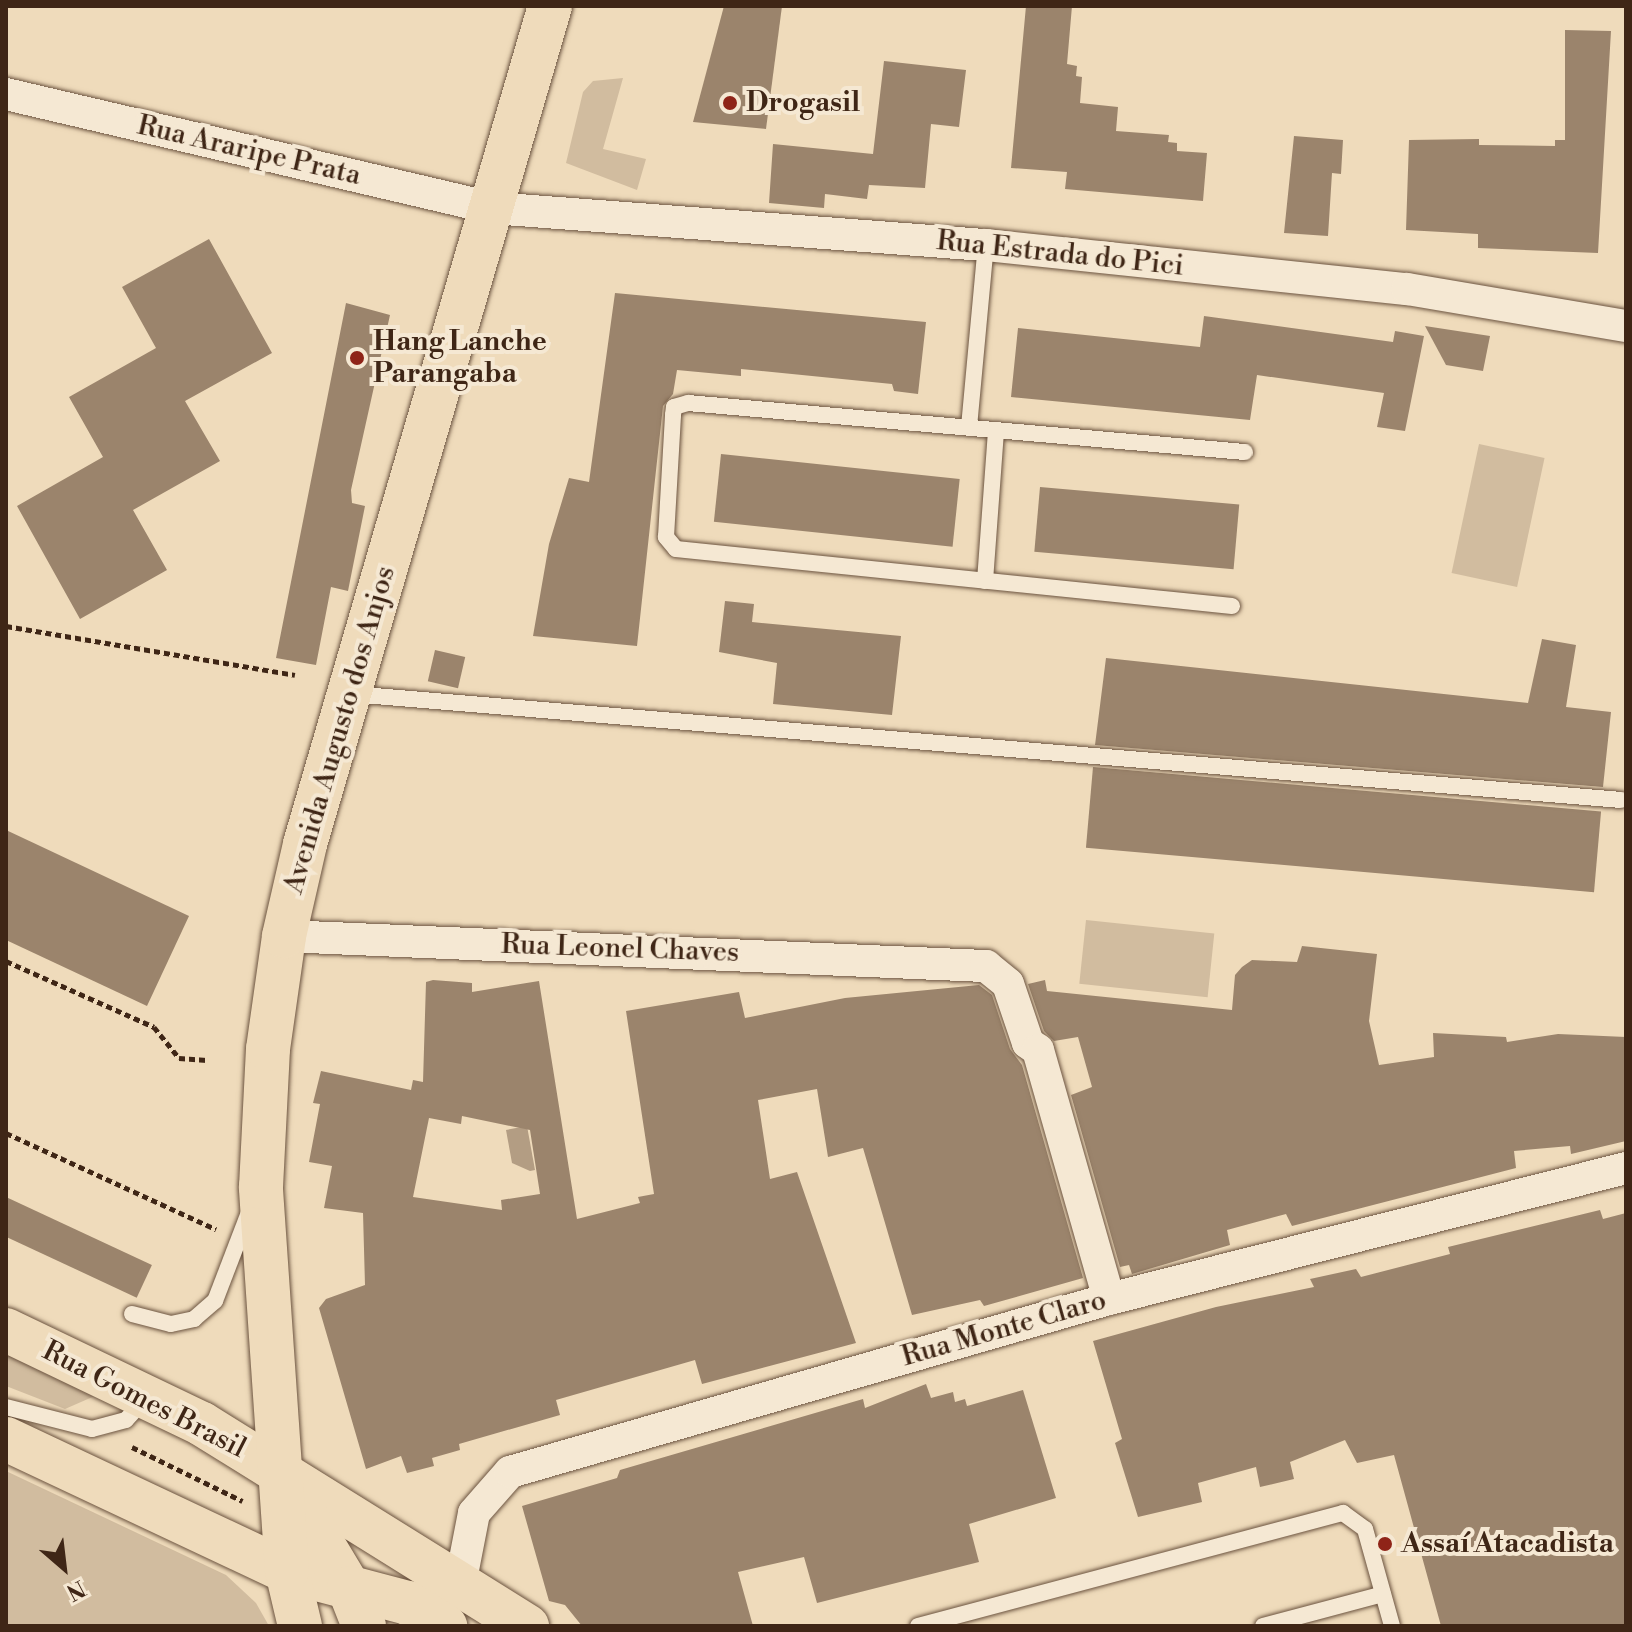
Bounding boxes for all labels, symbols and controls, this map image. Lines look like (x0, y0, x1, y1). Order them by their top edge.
place label: Drogasil (746, 86, 860, 120)
marker: Drogasil (721, 94, 739, 112)
street label: Rua Araripe Prata (134, 109, 364, 193)
street label: Rua Estrada do Pici (935, 224, 1185, 284)
place label: Hang Lanche Parangaba (373, 325, 547, 391)
marker: Hang Lanche Parangaba (348, 349, 366, 367)
street label: Avenida Augusto dos Anjos (277, 562, 403, 898)
street label: Rua Leonel Chaves (500, 928, 740, 970)
street label: Rua Monte Claro (898, 1284, 1110, 1374)
street label: Rua Gomes Brasil (37, 1334, 251, 1466)
place label: Assaí Atacadista (1401, 1527, 1614, 1561)
north arrow (24, 1528, 104, 1608)
marker: Assaí Atacadista (1376, 1535, 1394, 1553)
text: N (61, 1574, 90, 1606)

